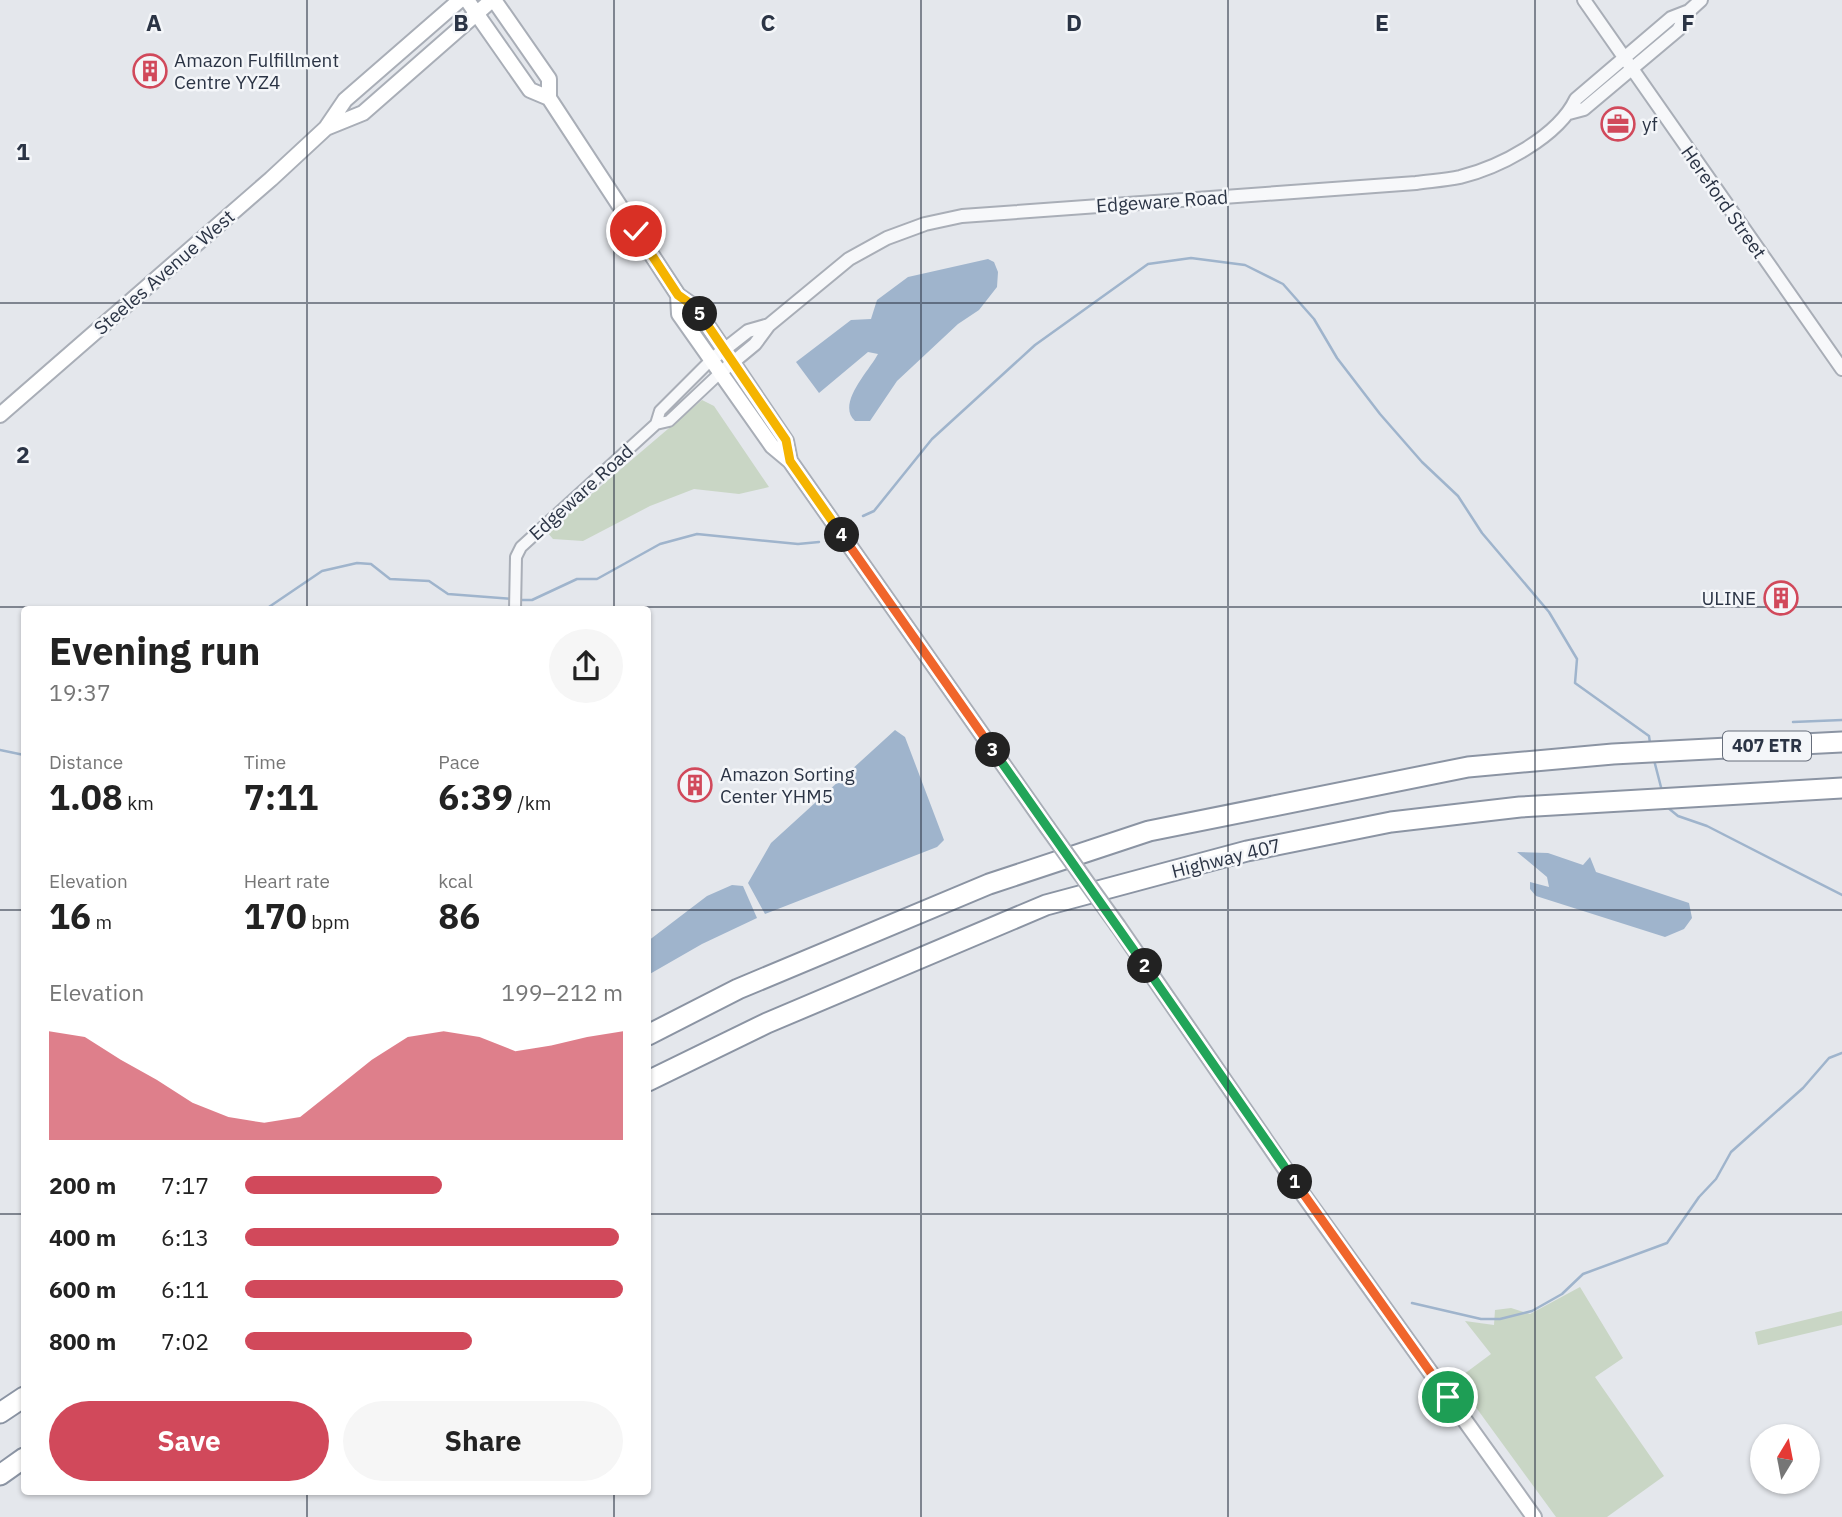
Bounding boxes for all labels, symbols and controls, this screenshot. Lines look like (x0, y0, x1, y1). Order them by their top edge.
text: A (146, 7, 162, 37)
text: B (453, 7, 469, 37)
text: C (761, 7, 776, 37)
text: D (1066, 7, 1082, 37)
text: E (1375, 7, 1389, 37)
text: F (1681, 7, 1695, 37)
place label: Amazon Fulfillment Centre YYZ4 (174, 48, 339, 94)
building icon: Amazon Fulfillment Centre YYZ4 (131, 52, 169, 90)
office icon: yf (1599, 105, 1637, 143)
place label: yf (1642, 112, 1658, 136)
text: 1 (16, 136, 30, 166)
street label: Hereford Street (1676, 141, 1772, 263)
street label: Edgeware Road (1095, 184, 1229, 218)
pin (606, 201, 666, 261)
street label: Steeles Avenue West (89, 204, 239, 340)
icon: check (617, 212, 655, 250)
pin: 5 (682, 296, 718, 332)
text: 5 (694, 301, 705, 325)
text: 2 (16, 439, 30, 469)
street label: Edgeware Road (524, 439, 638, 545)
pin: 4 (824, 518, 860, 552)
text: 4 (836, 522, 847, 546)
building icon: ULINE (1762, 579, 1800, 617)
place label: ULINE (1701, 586, 1756, 610)
text: Evening run (49, 626, 260, 675)
button: share (549, 629, 623, 703)
text: 19:37 (49, 677, 111, 707)
pin: 3 (976, 732, 1010, 768)
road number: 407 ETR (1723, 732, 1811, 760)
text: 3 (987, 737, 998, 761)
text: Distance (49, 750, 123, 774)
text: Time (244, 750, 286, 774)
text: Pace (438, 750, 480, 774)
place label: Amazon Sorting Center YHM5 (720, 762, 854, 808)
building icon: Amazon Sorting Center YHM5 (676, 766, 714, 804)
text: 1.08 (49, 774, 123, 820)
text: 7:11 (244, 774, 318, 820)
text: 6:39 (438, 774, 513, 820)
text: km (123, 791, 154, 815)
text: /km (513, 791, 551, 815)
street label: Highway 407 (1169, 833, 1283, 883)
text: Elevation (49, 869, 128, 893)
text: Heart rate (244, 869, 330, 893)
text: kcal (438, 869, 473, 893)
text: 16 (49, 893, 91, 939)
text: 170 (244, 893, 307, 939)
text: 86 (438, 893, 480, 939)
text: m (91, 910, 112, 934)
text: bpm (307, 910, 350, 934)
pin: 2 (1128, 948, 1162, 984)
text: 2 (1139, 953, 1150, 977)
text: Elevation (49, 977, 144, 1007)
text: 199–212 m (501, 977, 623, 1007)
pin: 1 (1278, 1164, 1312, 1200)
text: 1 (1289, 1169, 1300, 1193)
text: 200 m (49, 1170, 116, 1200)
text: 7:17 (161, 1170, 209, 1200)
text: 400 m (49, 1222, 116, 1252)
text: 6:13 (161, 1222, 209, 1252)
text: 600 m (49, 1274, 116, 1304)
text: 6:11 (161, 1274, 209, 1304)
text: 800 m (49, 1326, 116, 1356)
text: 7:02 (161, 1326, 209, 1356)
pin (1418, 1367, 1478, 1427)
icon: arrive (1429, 1378, 1467, 1416)
button: Save (49, 1401, 329, 1481)
button: Share (343, 1401, 623, 1481)
north arrow (1750, 1424, 1820, 1494)
map controls (1750, 1424, 1820, 1494)

